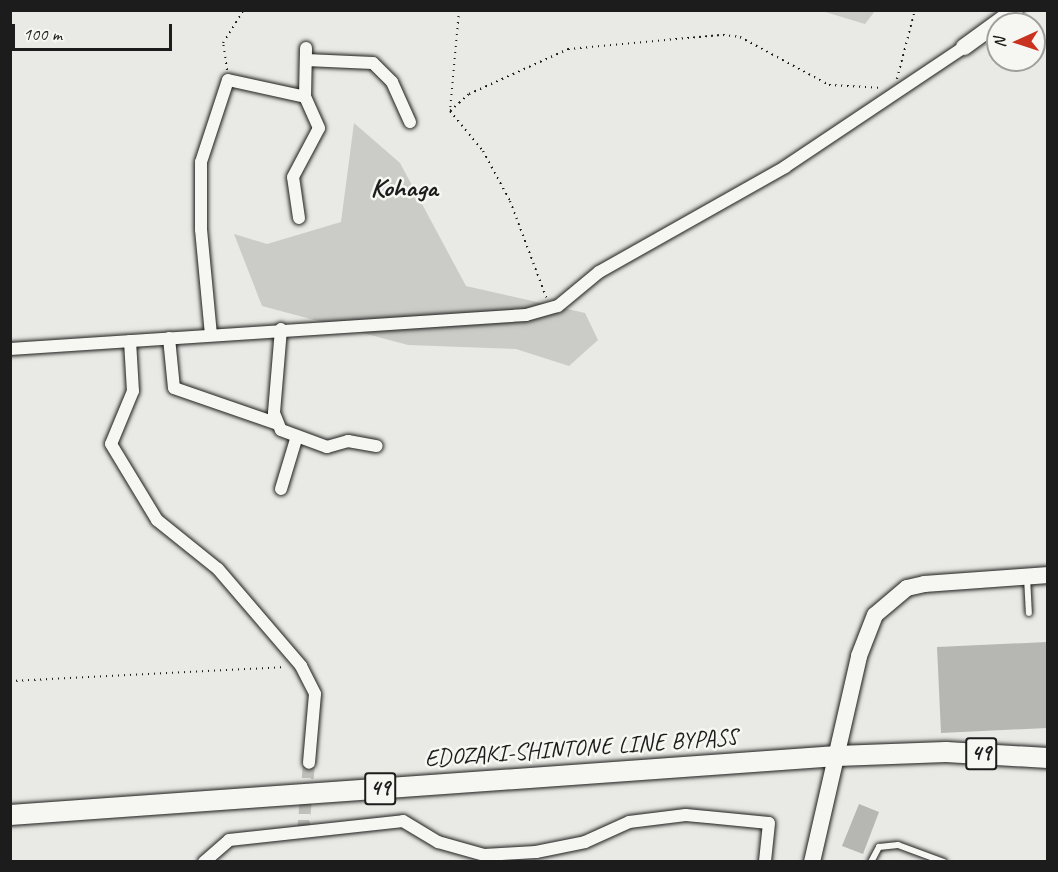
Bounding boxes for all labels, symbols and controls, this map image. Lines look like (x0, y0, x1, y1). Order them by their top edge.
scale bar (15, 12, 176, 50)
north arrow (986, 12, 1046, 72)
text: 100 m (23, 23, 62, 45)
text: N (990, 37, 1010, 48)
district label: Kohaga (370, 172, 438, 204)
street label: EDOZAKI-SHINTONE LINE BYPASS (424, 723, 738, 773)
road number: 49 (964, 735, 998, 773)
road number: 49 (364, 770, 397, 808)

